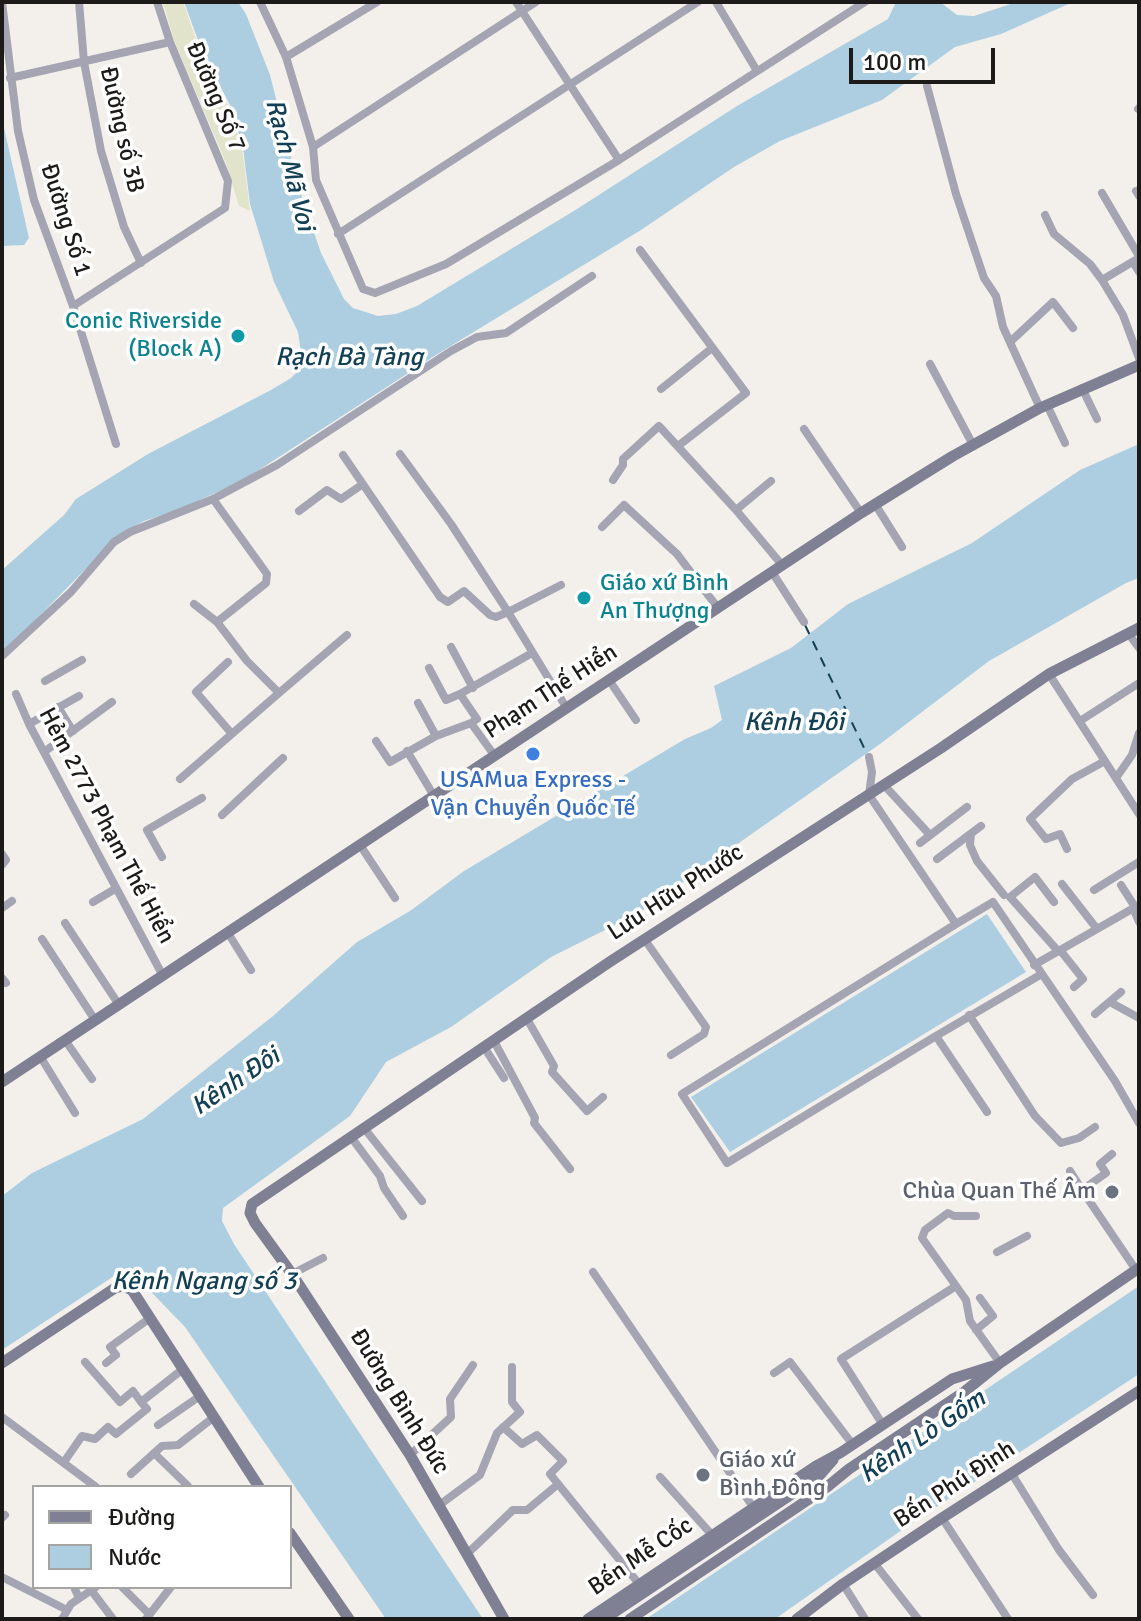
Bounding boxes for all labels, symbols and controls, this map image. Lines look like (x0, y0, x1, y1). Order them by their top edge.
scale bar (853, 32, 999, 82)
street label: Đường Số 7 (179, 38, 251, 156)
text: 100 m (863, 47, 926, 77)
street label: Đường số 3B (93, 64, 149, 196)
water label: Rạch Mã Voi (258, 96, 320, 234)
street label: Đường Số 1 (33, 160, 97, 280)
place label: Conic Riverside (Block A) (65, 308, 222, 364)
marker: Conic Riverside (Block A) (229, 327, 247, 345)
water label: Rạch Bà Tàng (275, 342, 423, 374)
place label: Giáo xứ Bình An Thượng (600, 570, 729, 626)
marker: Giáo xứ Bình An Thượng (575, 589, 593, 607)
street label: Phạm Thế Hiển (479, 638, 623, 746)
street label: Hẻm 2773 Phạm Thế Hiển (32, 703, 180, 949)
water label: Kênh Đôi (744, 707, 844, 739)
marker: USAMua Express - Vận Chuyển Quốc Tế (524, 745, 542, 763)
place label: USAMua Express - Vận Chuyển Quốc Tế (431, 767, 635, 823)
street label: Lưu Hữu Phước (603, 839, 749, 947)
water label: Kênh Đôi (186, 1041, 286, 1123)
place label: Chùa Quan Thế Âm (903, 1178, 1096, 1206)
marker: Chùa Quan Thế Âm (1103, 1183, 1121, 1201)
water label: Kênh Ngang số 3 (112, 1266, 296, 1298)
street label: Đường Bình Đức (343, 1324, 455, 1480)
water label: Kênh Lò Gốm (854, 1383, 992, 1491)
street label: Bến Phú Định (889, 1435, 1021, 1535)
place label: Giáo xứ Bình Đông (719, 1447, 826, 1503)
marker: Giáo xứ Bình Đông (694, 1466, 712, 1484)
legend (32, 1485, 292, 1589)
text: Đường (108, 1502, 175, 1532)
street label: Bến Mễ Cốc (583, 1512, 699, 1602)
text: Nước (108, 1542, 161, 1572)

